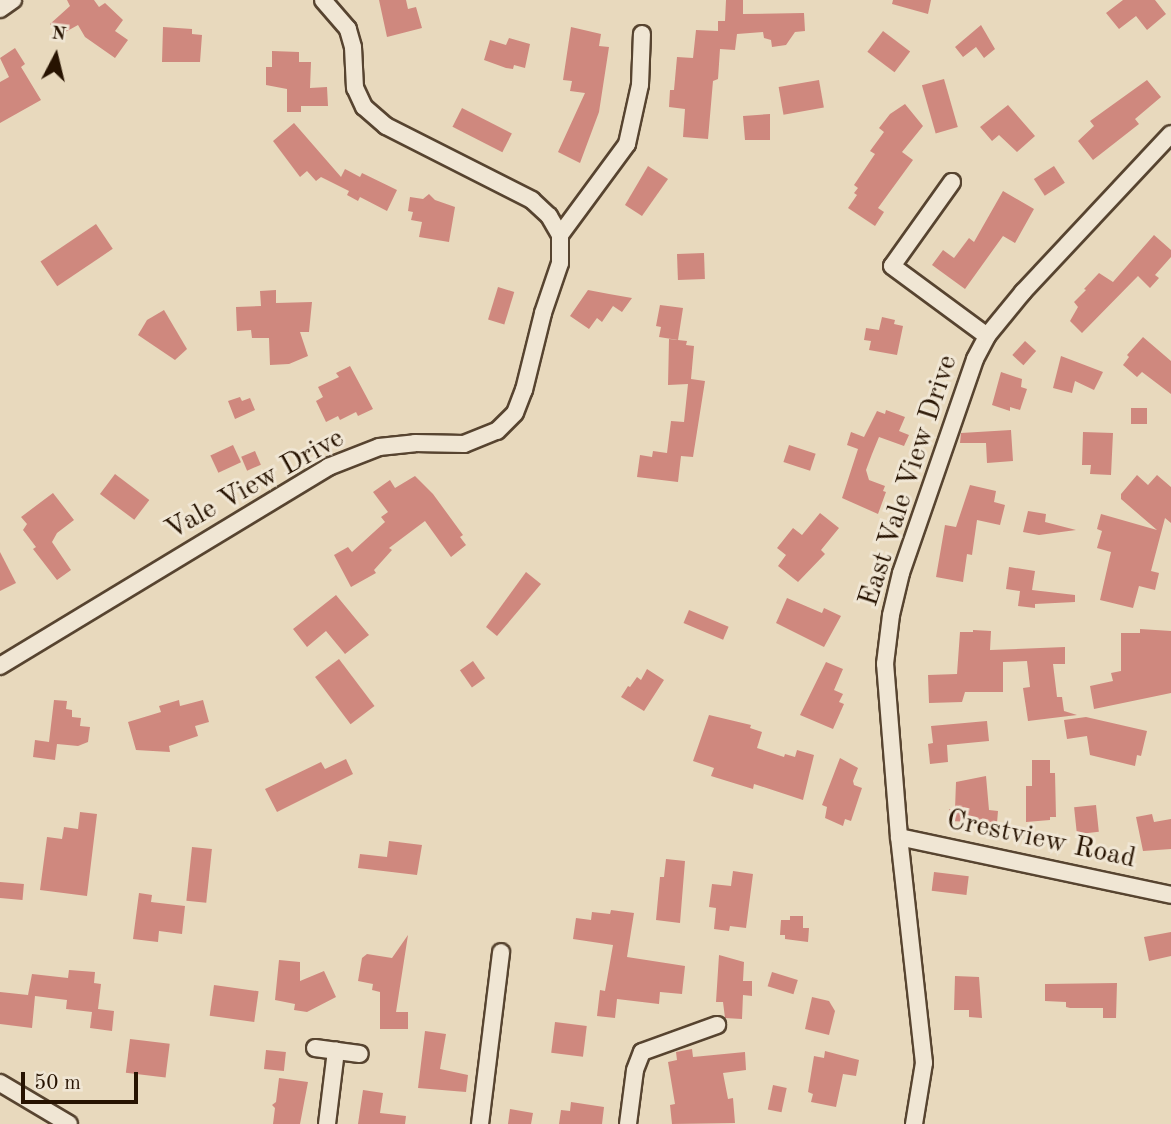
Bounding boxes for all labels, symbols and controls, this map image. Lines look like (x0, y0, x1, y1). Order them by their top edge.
north arrow (21, 21, 91, 91)
text: N (50, 24, 67, 45)
street label: East Vale View Drive (853, 351, 965, 611)
street label: Vale View Drive (160, 422, 350, 548)
street label: Crestview Road (943, 804, 1139, 876)
scale bar (24, 1058, 142, 1102)
text: 50 m (34, 1073, 81, 1094)

